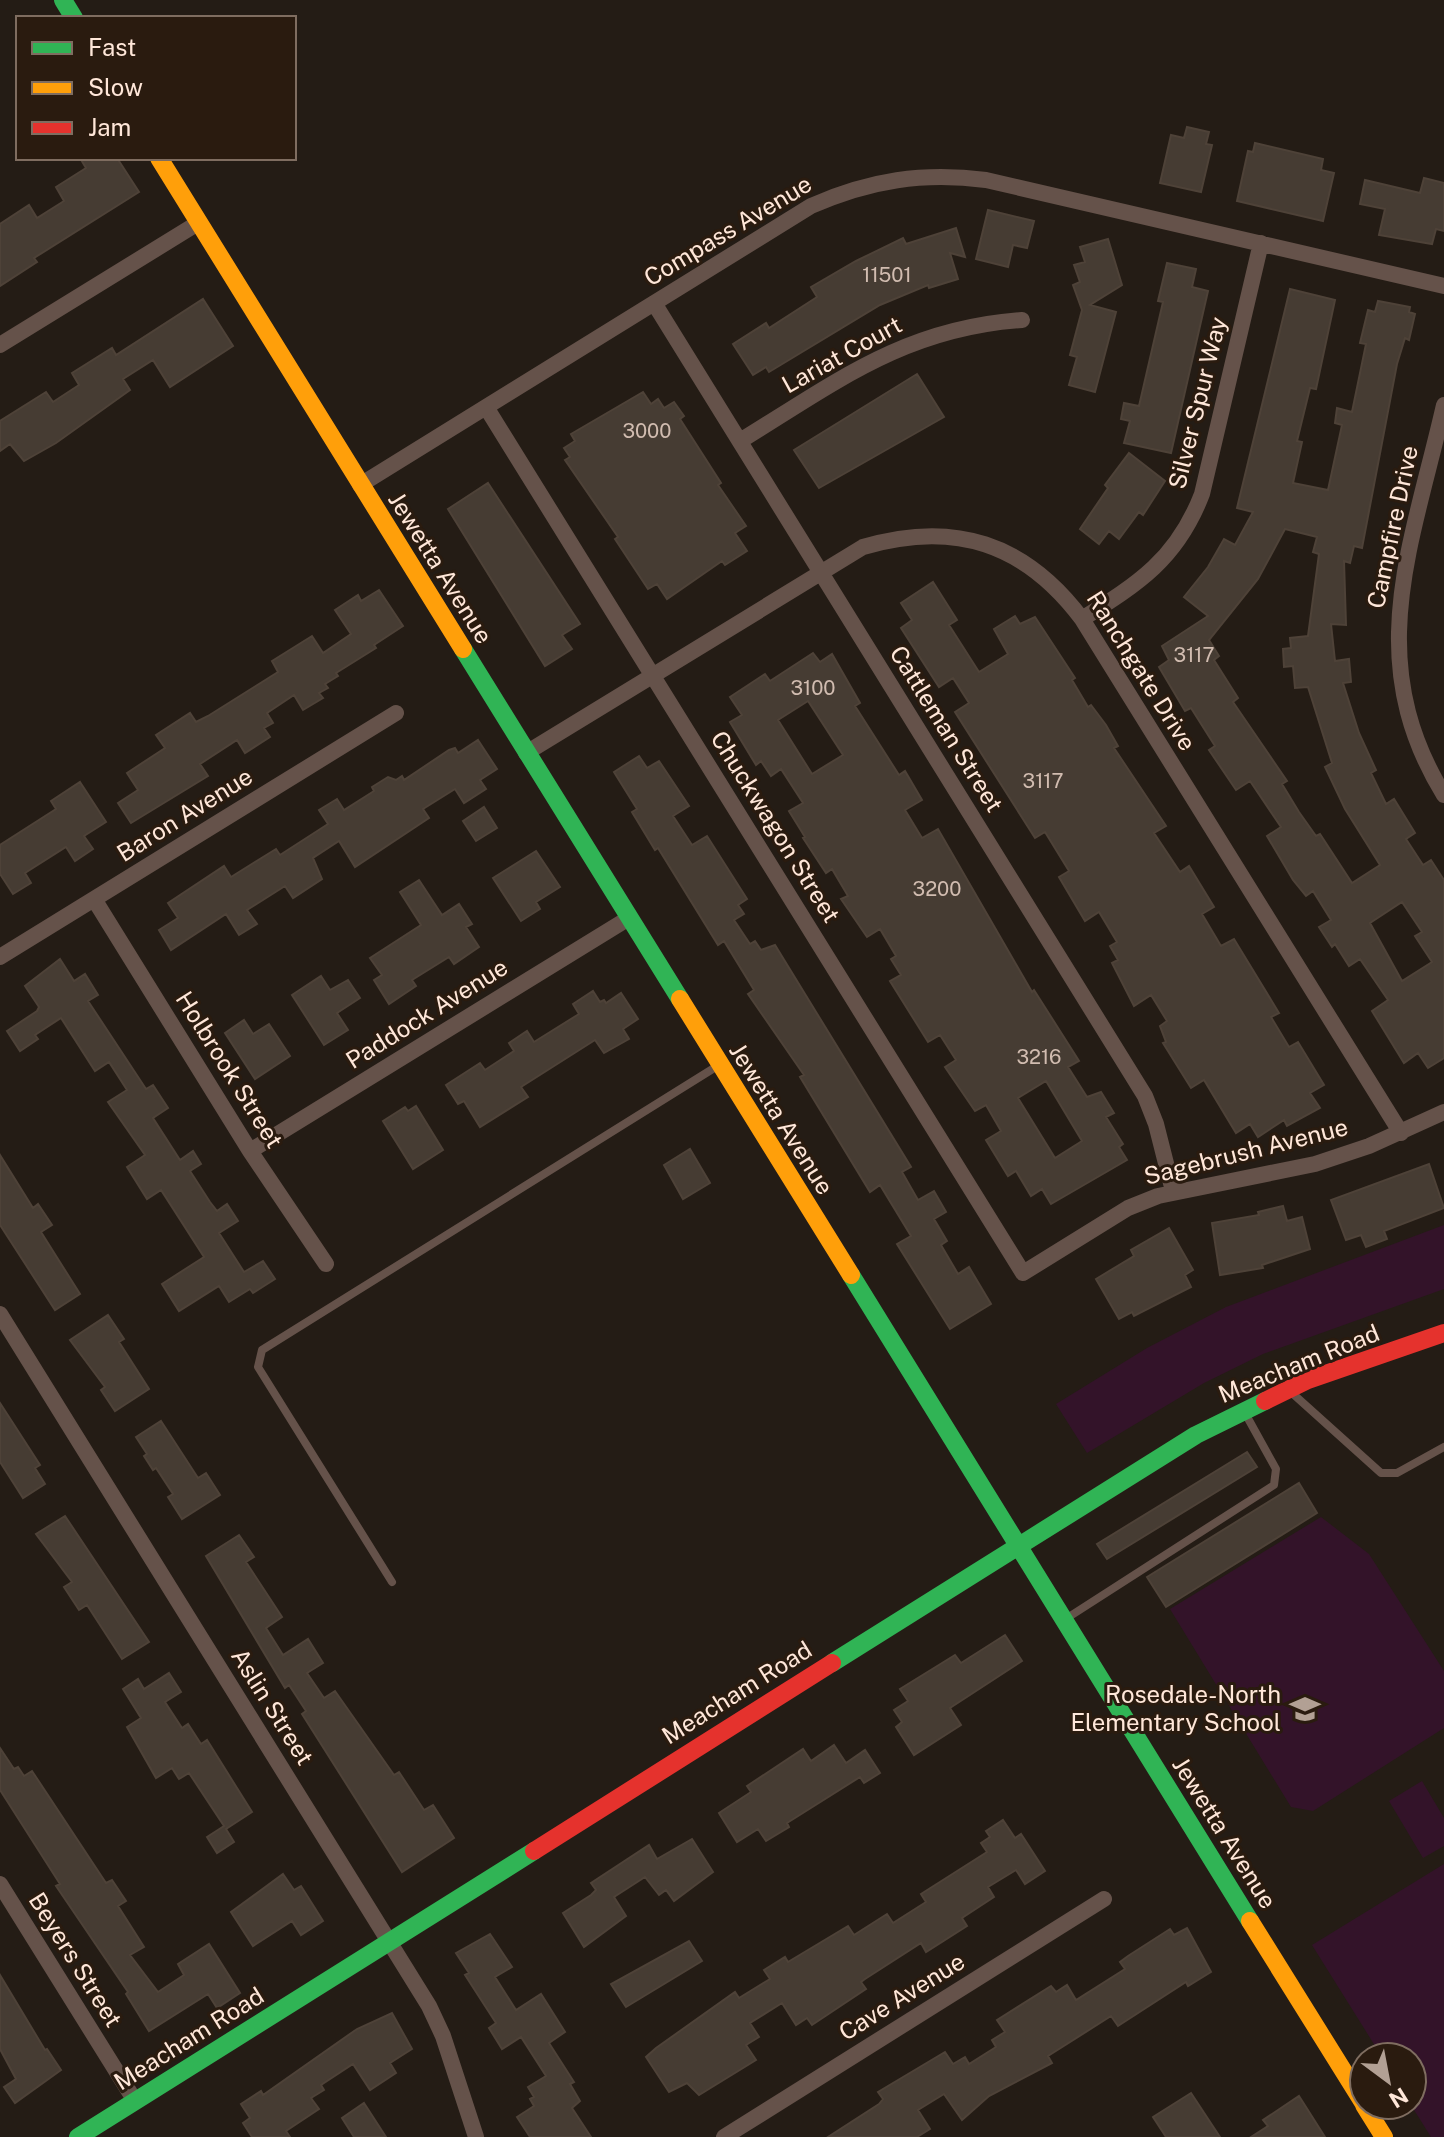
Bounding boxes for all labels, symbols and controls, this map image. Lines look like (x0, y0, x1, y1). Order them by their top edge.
legend (16, 16, 296, 160)
text: Fast (88, 33, 136, 61)
text: Slow (88, 73, 143, 101)
text: Jam (88, 113, 131, 141)
street label: Compass Avenue (639, 169, 816, 291)
house number: 11501 (862, 263, 912, 287)
street label: Lariat Court (777, 310, 906, 398)
street label: Silver Spur Way (1162, 314, 1232, 492)
house number: 3000 (623, 419, 671, 443)
street label: Campfire Drive (1361, 443, 1423, 611)
street label: Jewetta Avenue (383, 487, 499, 648)
street label: Ranchgate Drive (1082, 586, 1202, 755)
street label: Cattleman Street (884, 640, 1009, 817)
house number: 3117 (1174, 643, 1214, 667)
house number: 3100 (790, 676, 836, 700)
street label: Chuckwagon Street (706, 726, 846, 927)
street label: Baron Avenue (112, 761, 257, 867)
house number: 3117 (1023, 769, 1063, 793)
house number: 3200 (913, 877, 961, 901)
street label: Paddock Avenue (341, 952, 512, 1074)
street label: Holbrook Street (171, 986, 289, 1153)
street label: Jewetta Avenue (724, 1038, 840, 1199)
house number: 3216 (1016, 1045, 1062, 1069)
street label: Sagebrush Avenue (1141, 1112, 1351, 1190)
street label: Meacham Road (1214, 1318, 1383, 1408)
street label: Meacham Road (656, 1635, 816, 1749)
street label: Aslin Street (226, 1643, 320, 1770)
place label: Rosedale-North Elementary School (1070, 1680, 1281, 1736)
school or university icon: Rosedale-North Elementary School (1288, 1692, 1322, 1726)
street label: Jewetta Avenue (1167, 1752, 1283, 1913)
street label: Beyers Street (23, 1887, 128, 2032)
street label: Cave Avenue (834, 1946, 969, 2046)
street label: Meacham Road (108, 1981, 268, 2095)
north arrow (1348, 2041, 1428, 2121)
text: N (1384, 2082, 1413, 2114)

